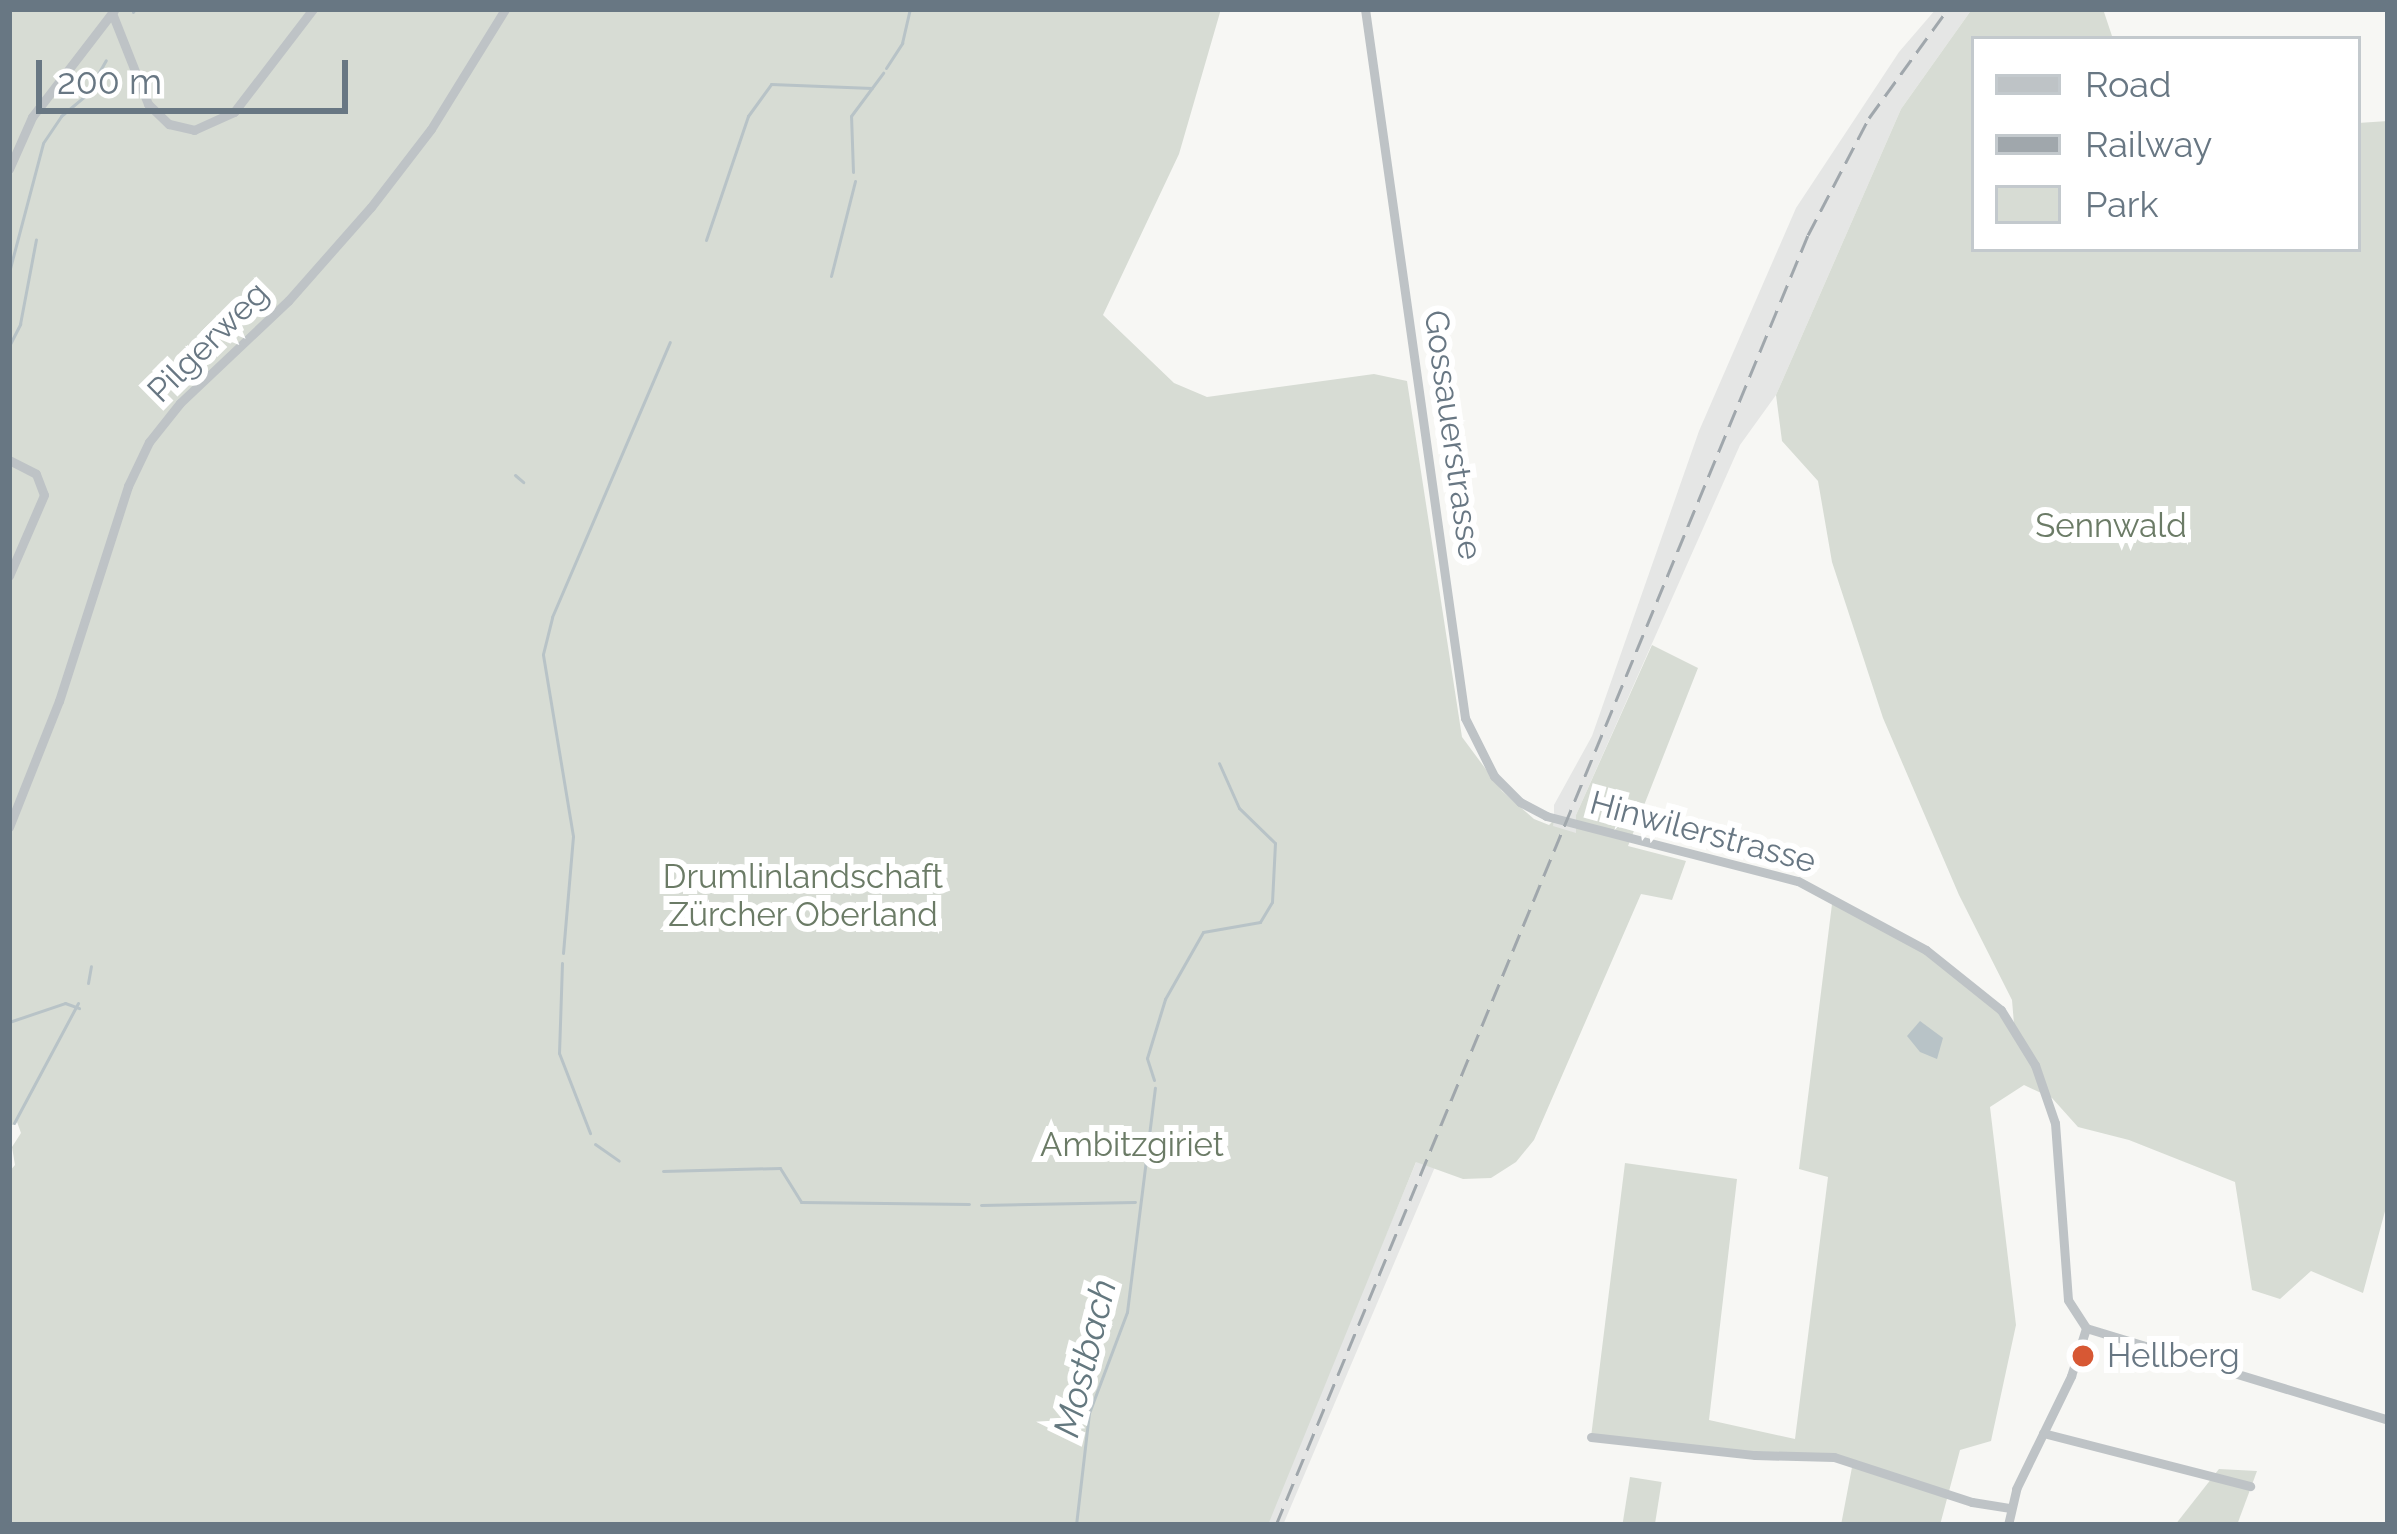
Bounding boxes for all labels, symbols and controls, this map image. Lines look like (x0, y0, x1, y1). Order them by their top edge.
scale bar (42, 36, 354, 110)
legend (1971, 36, 2361, 252)
text: 200 m (57, 60, 162, 102)
text: Road (2085, 63, 2171, 105)
text: Railway (2085, 123, 2212, 165)
text: Park (2085, 183, 2159, 225)
street label: Pilgerweg (140, 274, 276, 410)
street label: Gossauerstrasse (1416, 308, 1490, 562)
park label: Sennwald (2035, 506, 2187, 546)
street label: Hinwilerstrasse (1586, 783, 1820, 881)
park label: Drumlinlandschaft Zürcher Oberland (663, 857, 943, 935)
park label: Ambitzgiriet (1040, 1125, 1224, 1165)
water label: Mostbach (1045, 1275, 1125, 1441)
place label: Hellberg (2107, 1336, 2240, 1376)
marker: Hellberg (2070, 1343, 2096, 1369)

